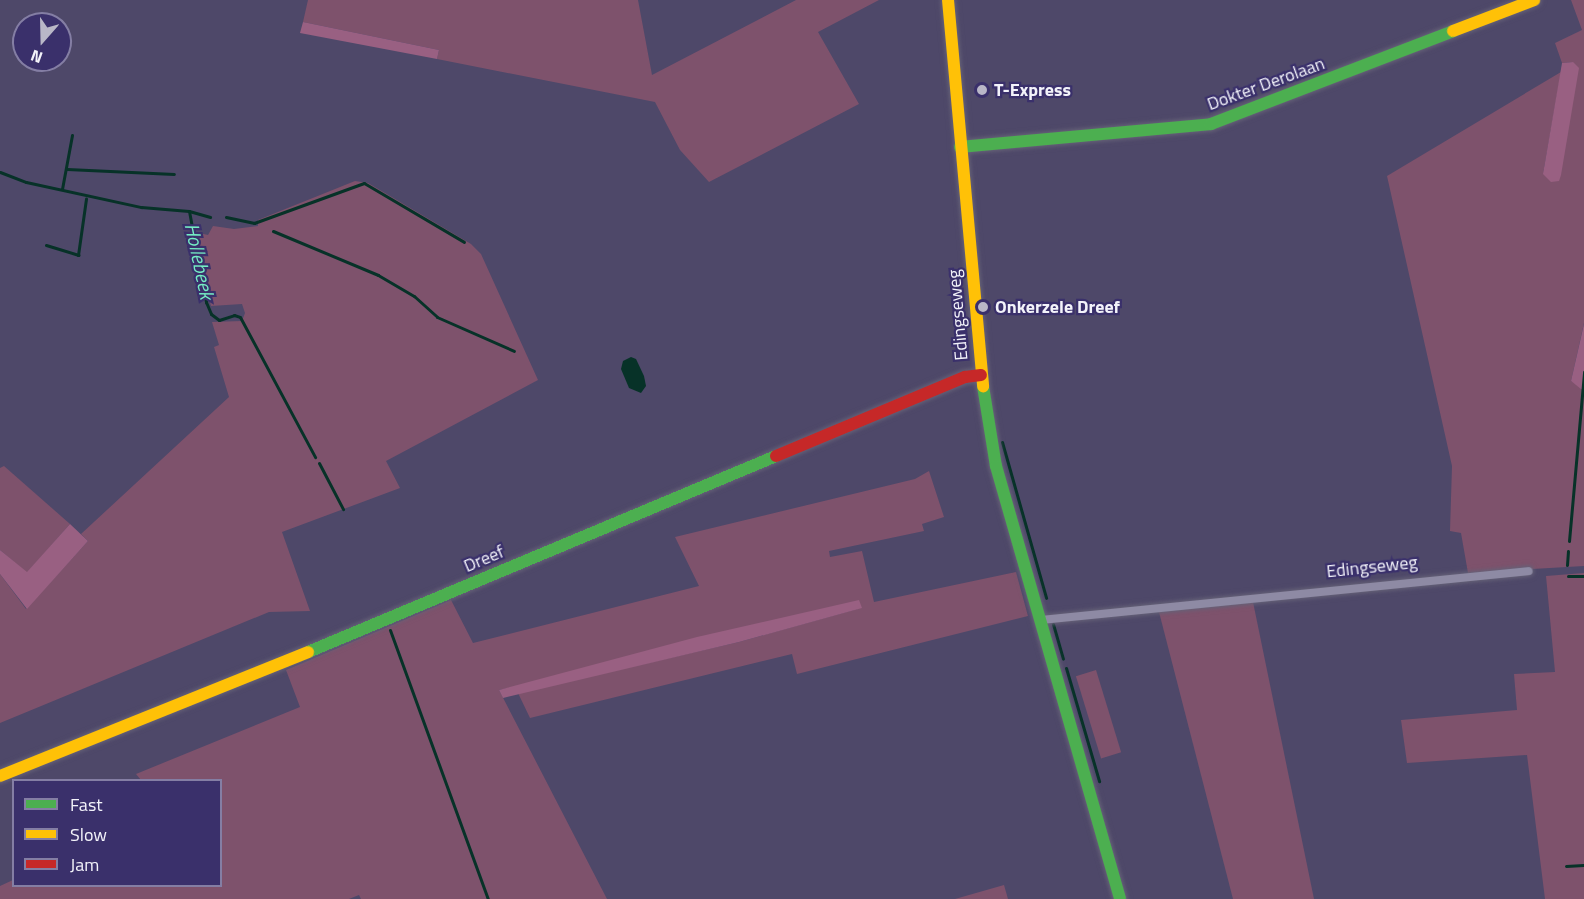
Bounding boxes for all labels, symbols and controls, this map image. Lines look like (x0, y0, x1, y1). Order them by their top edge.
north arrow (12, 12, 72, 72)
text: N (27, 44, 46, 70)
street label: Dokter Derolaan (1204, 53, 1328, 115)
place label: T-Express (994, 79, 1071, 101)
marker: T-Express (975, 83, 989, 97)
water label: Hollebeek (180, 221, 220, 301)
street label: Edingseweg (943, 268, 973, 362)
place label: Onkerzele Dreef (995, 296, 1120, 318)
marker: Onkerzele Dreef (976, 300, 990, 314)
street label: Dreef (461, 541, 507, 577)
street label: Edingseweg (1325, 551, 1419, 583)
legend (12, 779, 222, 887)
text: Fast (70, 791, 103, 818)
text: Slow (70, 821, 107, 848)
text: Jam (70, 851, 99, 878)

